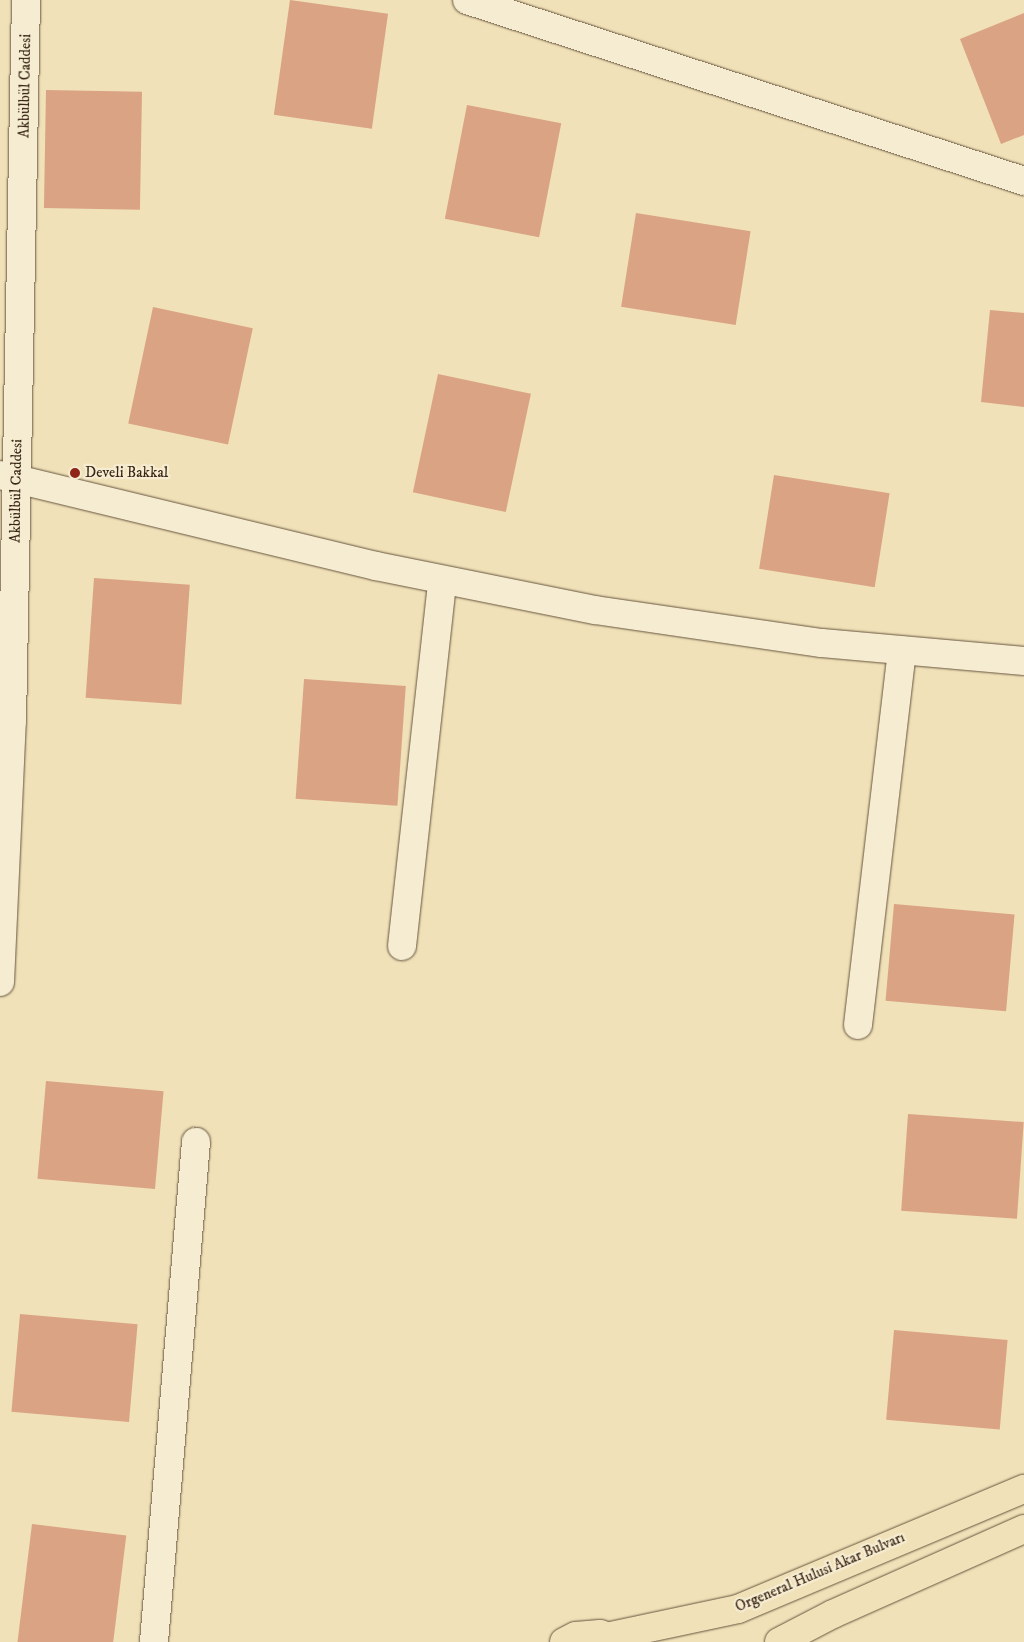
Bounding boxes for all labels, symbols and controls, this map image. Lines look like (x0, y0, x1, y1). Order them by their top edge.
street label: Akbülbül Caddesi (15, 34, 35, 138)
street label: Akbülbül Caddesi (6, 439, 26, 543)
place label: Develi Bakkal (85, 464, 168, 482)
marker: Develi Bakkal (69, 467, 81, 479)
street label: Orgeneral Hulusi Akar Bulvarı (732, 1528, 908, 1616)

